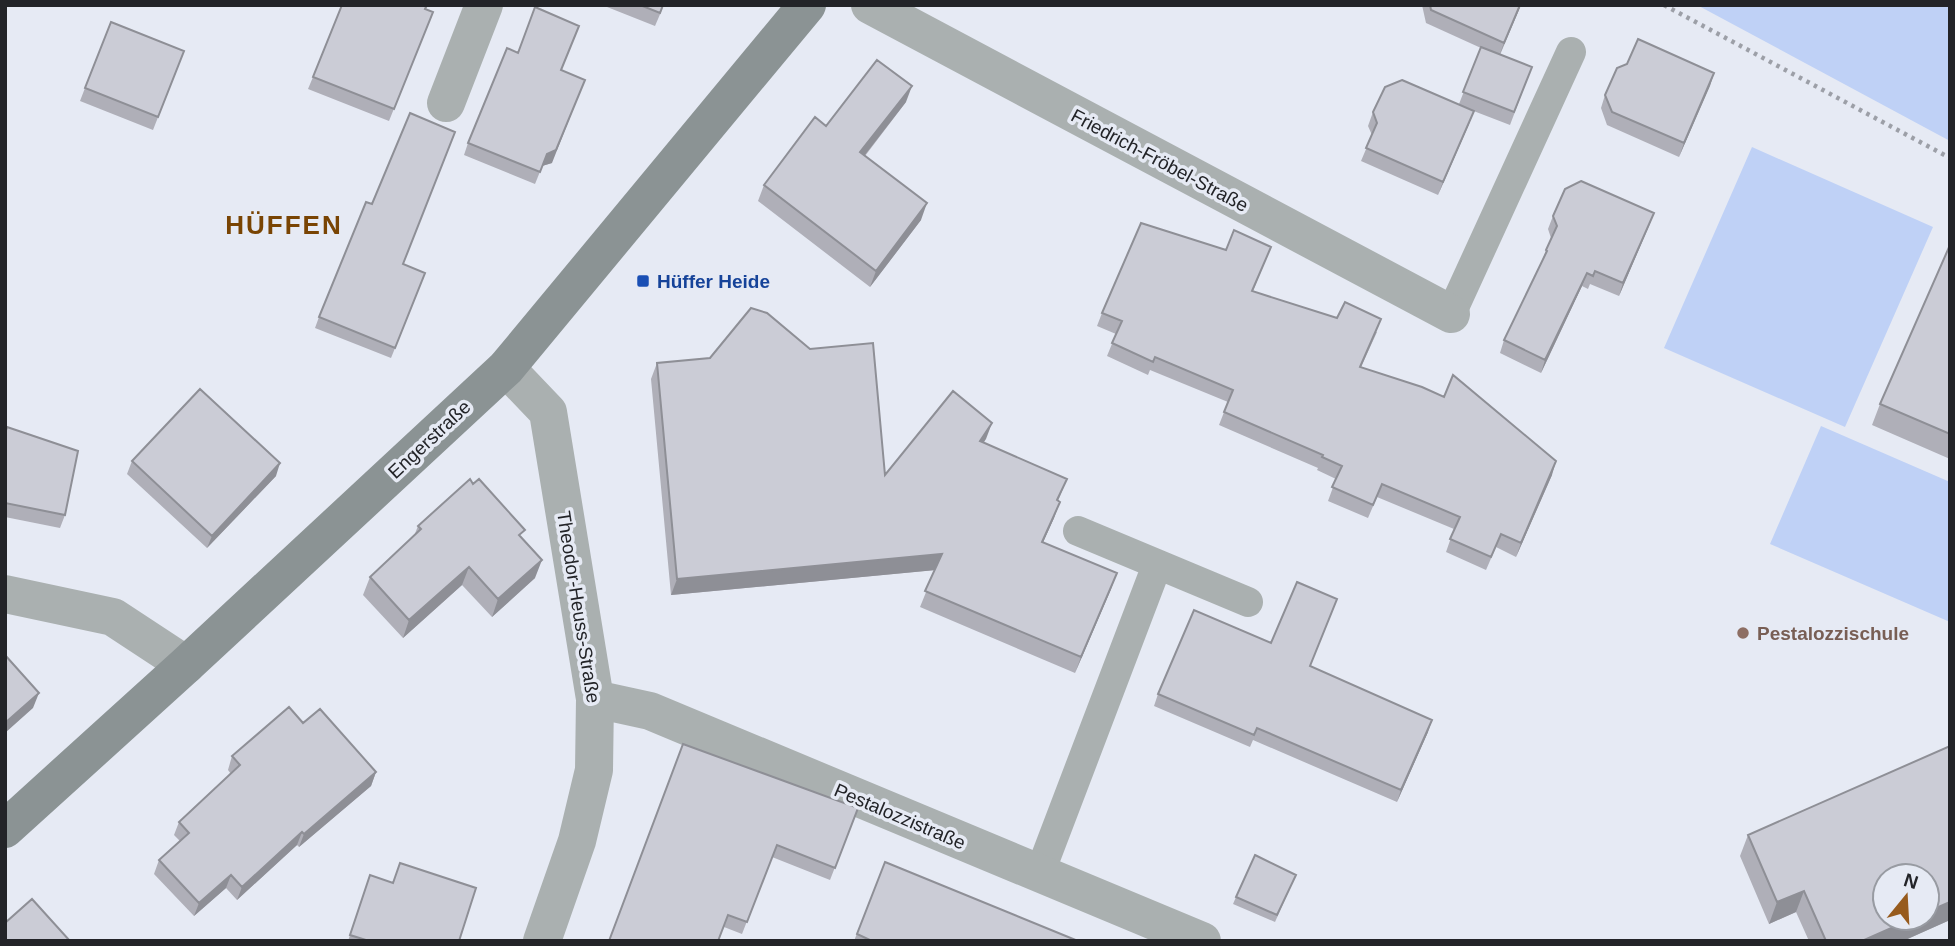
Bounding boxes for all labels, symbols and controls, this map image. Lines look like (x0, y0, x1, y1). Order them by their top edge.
street label: Friedrich-Fröbel-Straße (1068, 105, 1252, 216)
district label: HÜFFEN (225, 210, 343, 240)
place label: Hüffer Heide (657, 271, 770, 292)
marker: Hüffer Heide (635, 273, 651, 289)
street label: Engerstraße (384, 396, 475, 483)
street label: Theodor-Heuss-Straße (553, 509, 604, 705)
place label: Pestalozzischule (1757, 623, 1909, 644)
marker: Pestalozzischule (1735, 625, 1751, 641)
street label: Pestalozzistraße (831, 779, 969, 854)
north arrow (1871, 862, 1941, 932)
text: N (1901, 869, 1921, 893)

